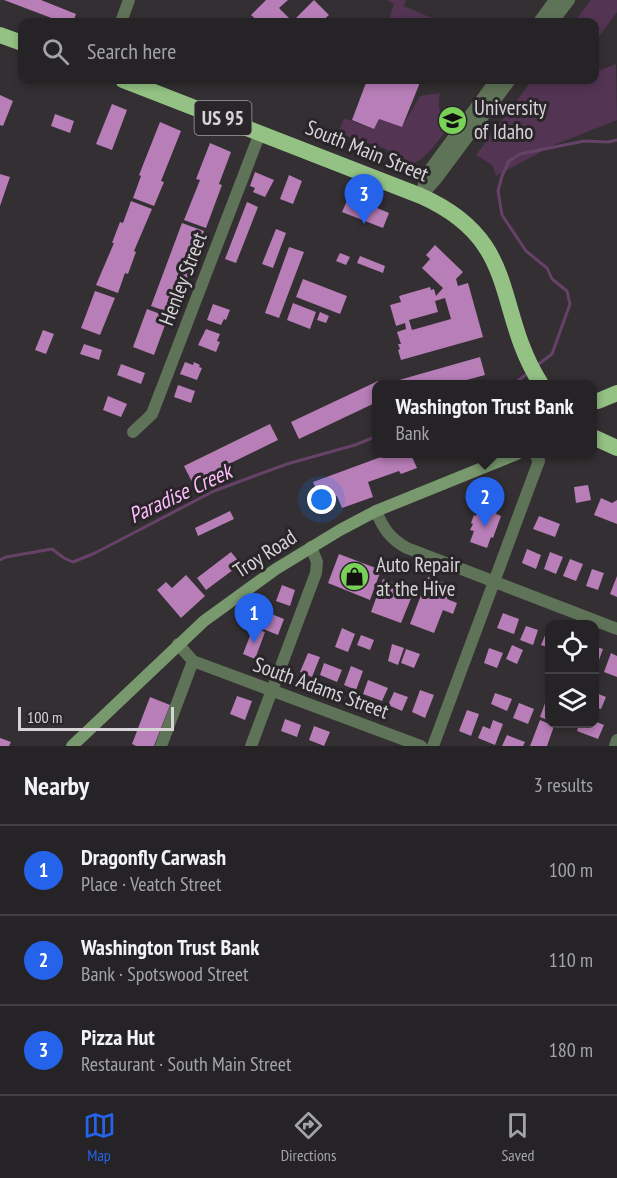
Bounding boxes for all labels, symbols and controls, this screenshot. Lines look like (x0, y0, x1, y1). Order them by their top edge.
search box (18, 18, 599, 84)
icon: search (39, 35, 72, 68)
text: Search here (87, 37, 176, 65)
place label: University of Idaho (474, 94, 547, 145)
road number: US 95 (194, 101, 252, 135)
school or university icon: University of Idaho (437, 104, 469, 136)
street label: South Main Street (302, 114, 433, 188)
pin: 3 (344, 174, 384, 224)
street label: Henley Street (152, 228, 213, 329)
popup (372, 380, 597, 458)
text: Washington Trust Bank (395, 392, 574, 420)
text: Bank (395, 420, 429, 446)
water label: Paradise Creek (124, 456, 238, 529)
pin: 2 (466, 478, 504, 527)
your location (307, 485, 336, 514)
street label: Troy Road (228, 523, 301, 584)
place label: Auto Repair at the Hive (376, 551, 460, 602)
shop icon: Auto Repair at the Hive (339, 561, 371, 593)
pin: 1 (234, 594, 274, 643)
map controls (545, 620, 599, 728)
button: locate (545, 620, 599, 674)
street label: South Adams Street (250, 651, 393, 725)
button: layers (545, 674, 599, 728)
scale bar (18, 704, 174, 732)
text: 100 m (27, 707, 62, 727)
text: Nearby (24, 769, 89, 802)
text: 3 results (534, 772, 593, 798)
text: Dragonfly Carwash (81, 843, 226, 871)
text: 1 (39, 857, 48, 883)
text: 100 m (549, 857, 593, 883)
text: Place · Veatch Street (81, 871, 221, 897)
text: Washington Trust Bank (81, 933, 259, 961)
text: 2 (39, 947, 48, 973)
text: 110 m (549, 947, 593, 973)
text: Bank · Spotswood Street (81, 961, 249, 987)
text: Pizza Hut (81, 1023, 155, 1051)
text: 3 (39, 1037, 48, 1063)
text: 180 m (549, 1037, 593, 1063)
text: Restaurant · South Main Street (81, 1051, 291, 1077)
tab: Map (83, 1109, 116, 1165)
tab: Directions (281, 1109, 336, 1165)
tab: Saved (501, 1109, 534, 1165)

